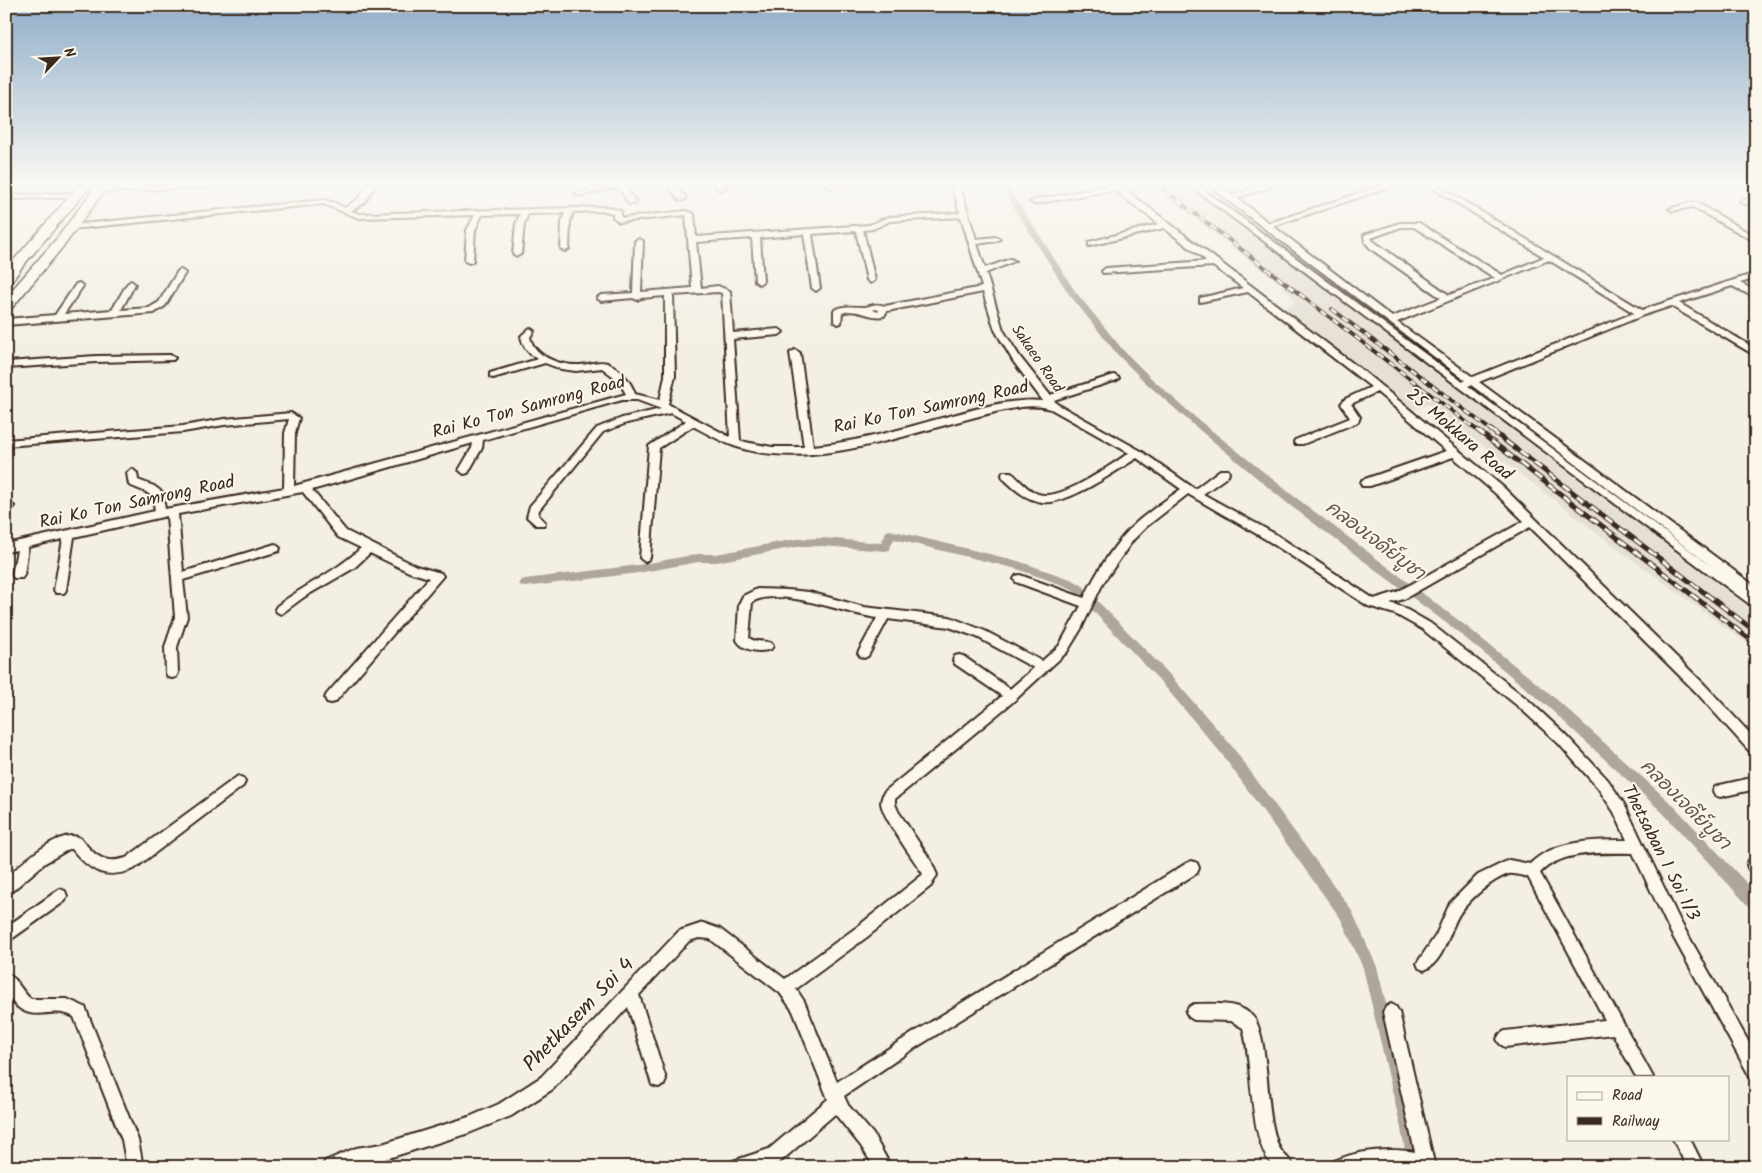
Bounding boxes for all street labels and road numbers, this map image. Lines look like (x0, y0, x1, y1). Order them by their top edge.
street label: Sakaeo Road (1005, 320, 1070, 399)
street label: Rai Ko Ton Samrong Road (429, 368, 630, 448)
street label: Rai Ko Ton Samrong Road (831, 373, 1032, 443)
street label: 25 Mokkara Road (1399, 381, 1520, 489)
street label: Rai Ko Ton Samrong Road (37, 468, 238, 538)
street label: Thetsaban 1 Soi 1/3 (1613, 780, 1707, 926)
street label: Phetkasem Soi 4 (515, 950, 643, 1080)

